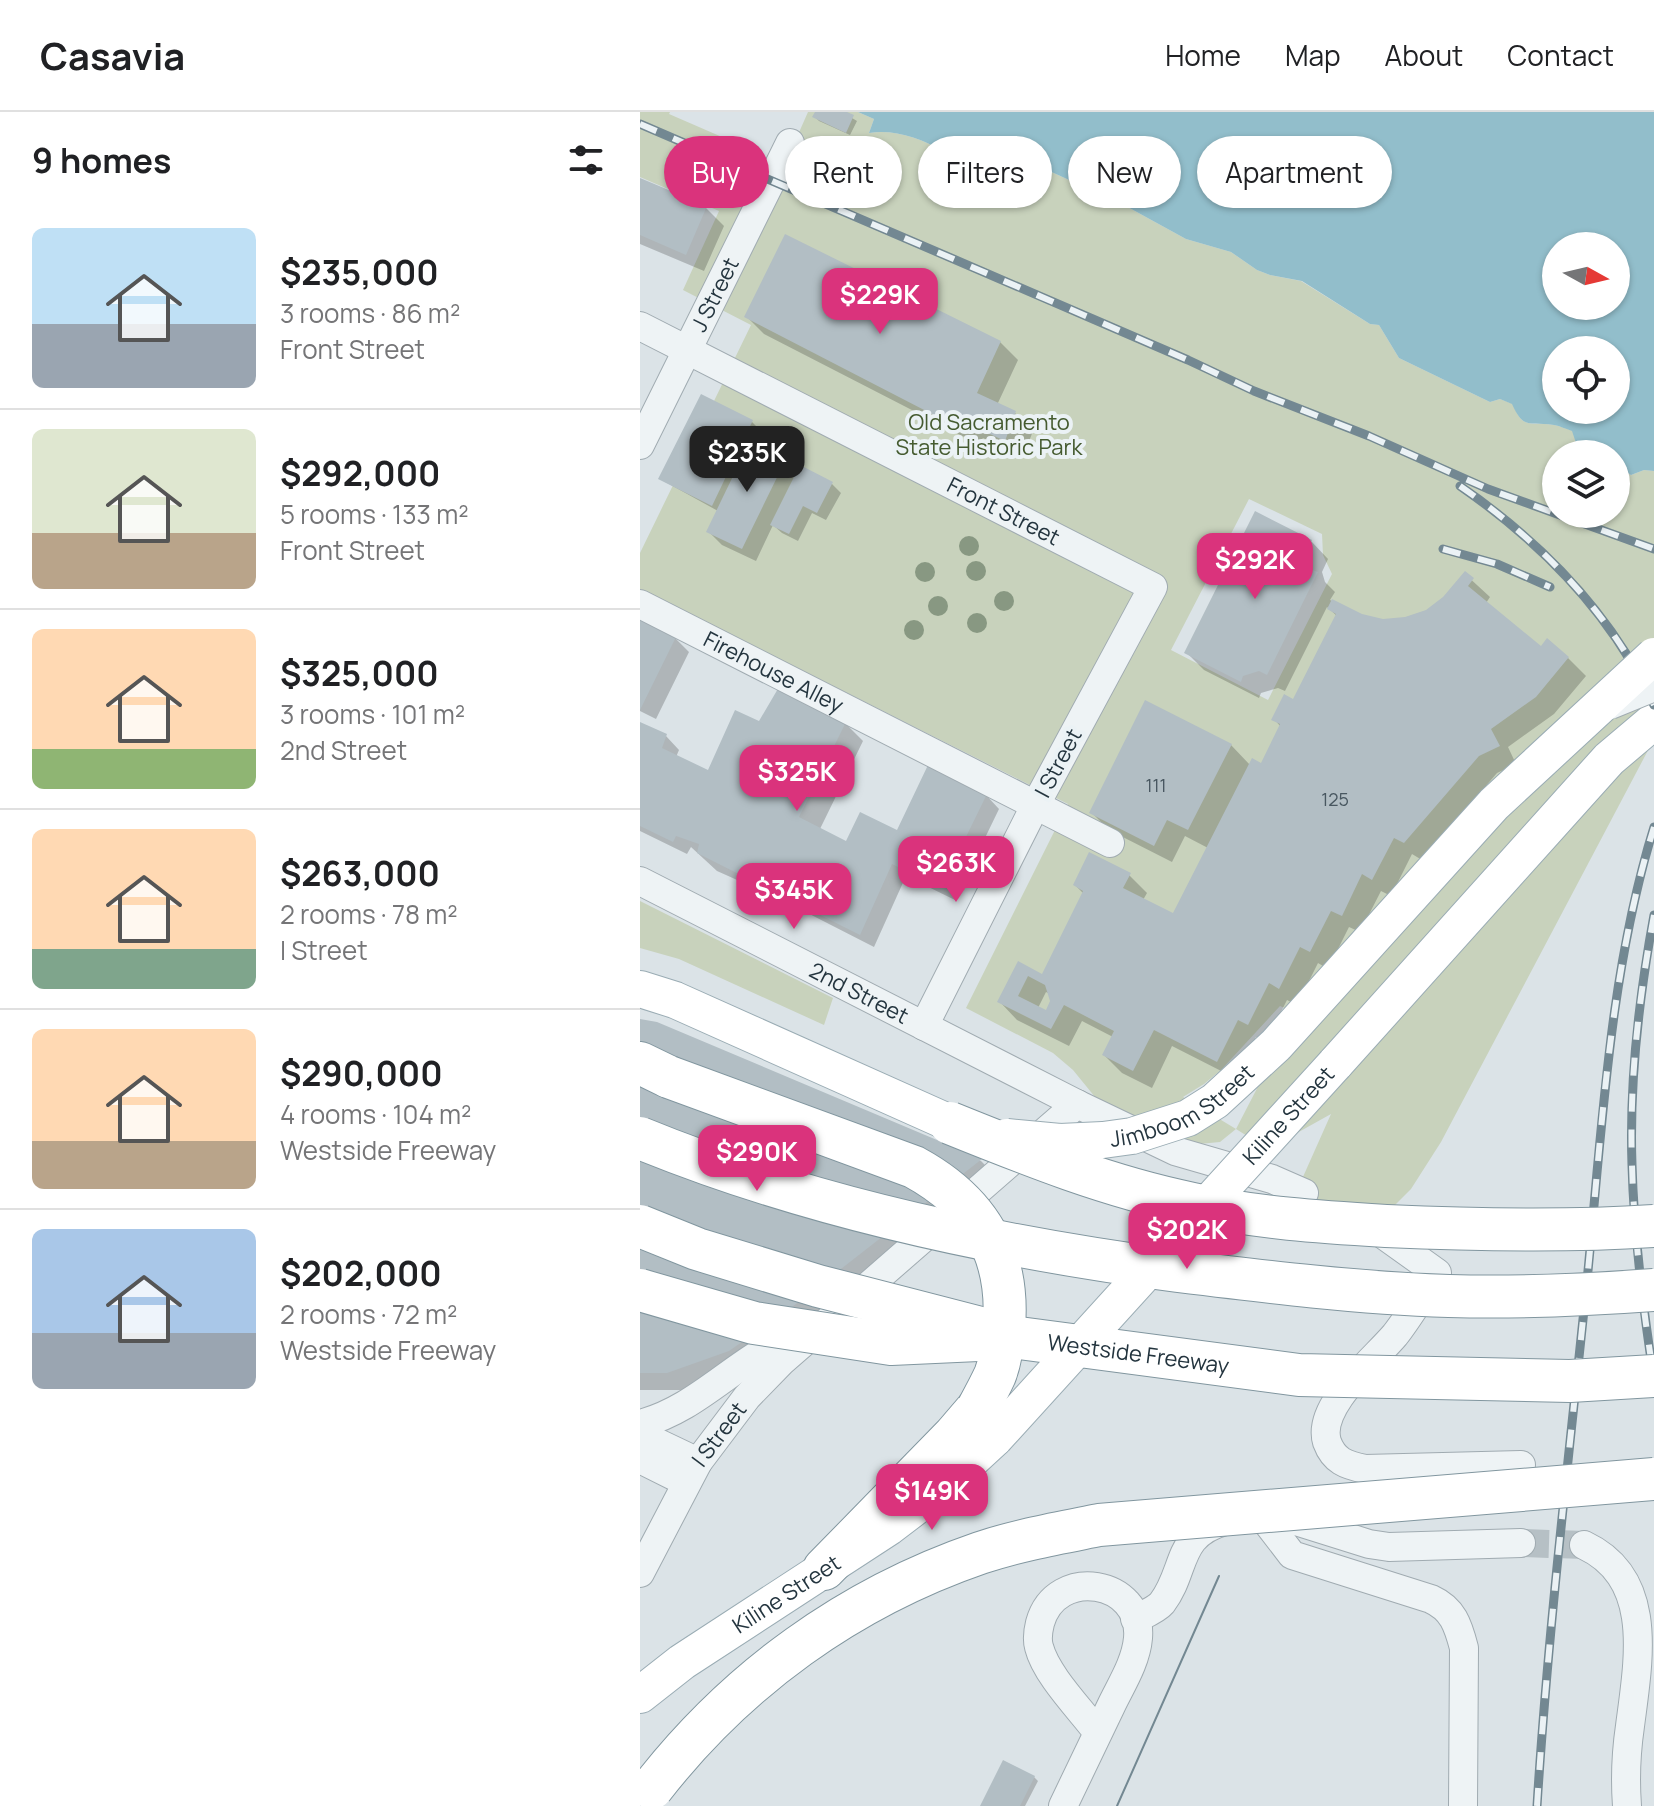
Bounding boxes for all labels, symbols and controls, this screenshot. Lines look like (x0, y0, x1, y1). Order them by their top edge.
text: Casavia (40, 29, 185, 81)
text: Home (1165, 36, 1241, 74)
text: Map (1285, 36, 1341, 74)
text: About (1385, 36, 1463, 74)
text: Contact (1507, 36, 1614, 74)
chip: Buy (664, 136, 769, 208)
chip: Rent (785, 136, 902, 208)
chip: Filters (918, 136, 1052, 208)
chip: New (1068, 136, 1181, 208)
chip: Apartment (1197, 136, 1392, 208)
text: 9 homes (32, 137, 171, 183)
icon: filters (564, 138, 608, 182)
north arrow (1542, 232, 1630, 320)
map controls (1542, 232, 1630, 528)
text: $235,000 (280, 249, 439, 295)
street label: J Street (684, 252, 746, 337)
icon: home (96, 260, 192, 356)
pin: $229K (824, 268, 936, 336)
text: $229K (840, 276, 920, 312)
text: 3 rooms · 86 m² (280, 295, 460, 331)
text: Front Street (280, 331, 425, 367)
button: locate (1542, 336, 1630, 424)
park label: Old Sacramento State Historic Park (896, 407, 1084, 462)
pin: $235K (691, 426, 803, 494)
text: $235K (708, 434, 787, 470)
button: layers (1542, 440, 1630, 528)
text: $292,000 (280, 450, 440, 496)
icon: home (96, 461, 192, 557)
street label: Front Street (942, 470, 1065, 552)
text: 5 rooms · 133 m² (280, 496, 469, 532)
text: Front Street (280, 532, 425, 568)
pin: $292K (1199, 533, 1311, 601)
text: $292K (1215, 541, 1295, 577)
street label: Firehouse Alley (699, 624, 849, 720)
text: $325,000 (280, 650, 439, 696)
icon: home (96, 661, 192, 757)
text: 3 rooms · 101 m² (280, 696, 465, 732)
street label: I Street (1027, 723, 1089, 803)
text: 2nd Street (280, 732, 407, 768)
pin: $325K (741, 745, 853, 813)
text: $325K (758, 753, 837, 789)
house number: 111 (1145, 773, 1167, 797)
house number: 125 (1321, 787, 1349, 811)
pin: $263K (900, 836, 1012, 904)
text: $263K (916, 844, 996, 880)
text: $263,000 (280, 850, 440, 896)
icon: home (96, 861, 192, 957)
pin: $345K (738, 863, 850, 931)
text: $345K (754, 871, 834, 907)
text: 2 rooms · 78 m² (280, 896, 458, 932)
text: I Street (280, 932, 368, 968)
street label: 2nd Street (804, 955, 914, 1031)
text: $290,000 (280, 1050, 443, 1096)
street label: Jimboom Street (1108, 1057, 1261, 1154)
street label: Kiline Street (1236, 1060, 1341, 1171)
icon: home (96, 1061, 192, 1157)
text: 4 rooms · 104 m² (280, 1096, 471, 1132)
pin: $290K (701, 1125, 813, 1193)
text: Westside Freeway (280, 1132, 496, 1168)
text: $290K (716, 1133, 798, 1169)
pin: $202K (1131, 1203, 1243, 1271)
text: $202K (1146, 1211, 1228, 1247)
text: $202,000 (280, 1250, 442, 1296)
icon: home (96, 1261, 192, 1357)
text: 2 rooms · 72 m² (280, 1296, 457, 1332)
street label: Westside Freeway (1046, 1327, 1231, 1381)
text: Westside Freeway (280, 1332, 496, 1368)
street label: I Street (685, 1395, 753, 1473)
pin: $149K (876, 1464, 988, 1532)
text: $149K (894, 1472, 970, 1508)
street label: Kiline Street (726, 1548, 846, 1640)

